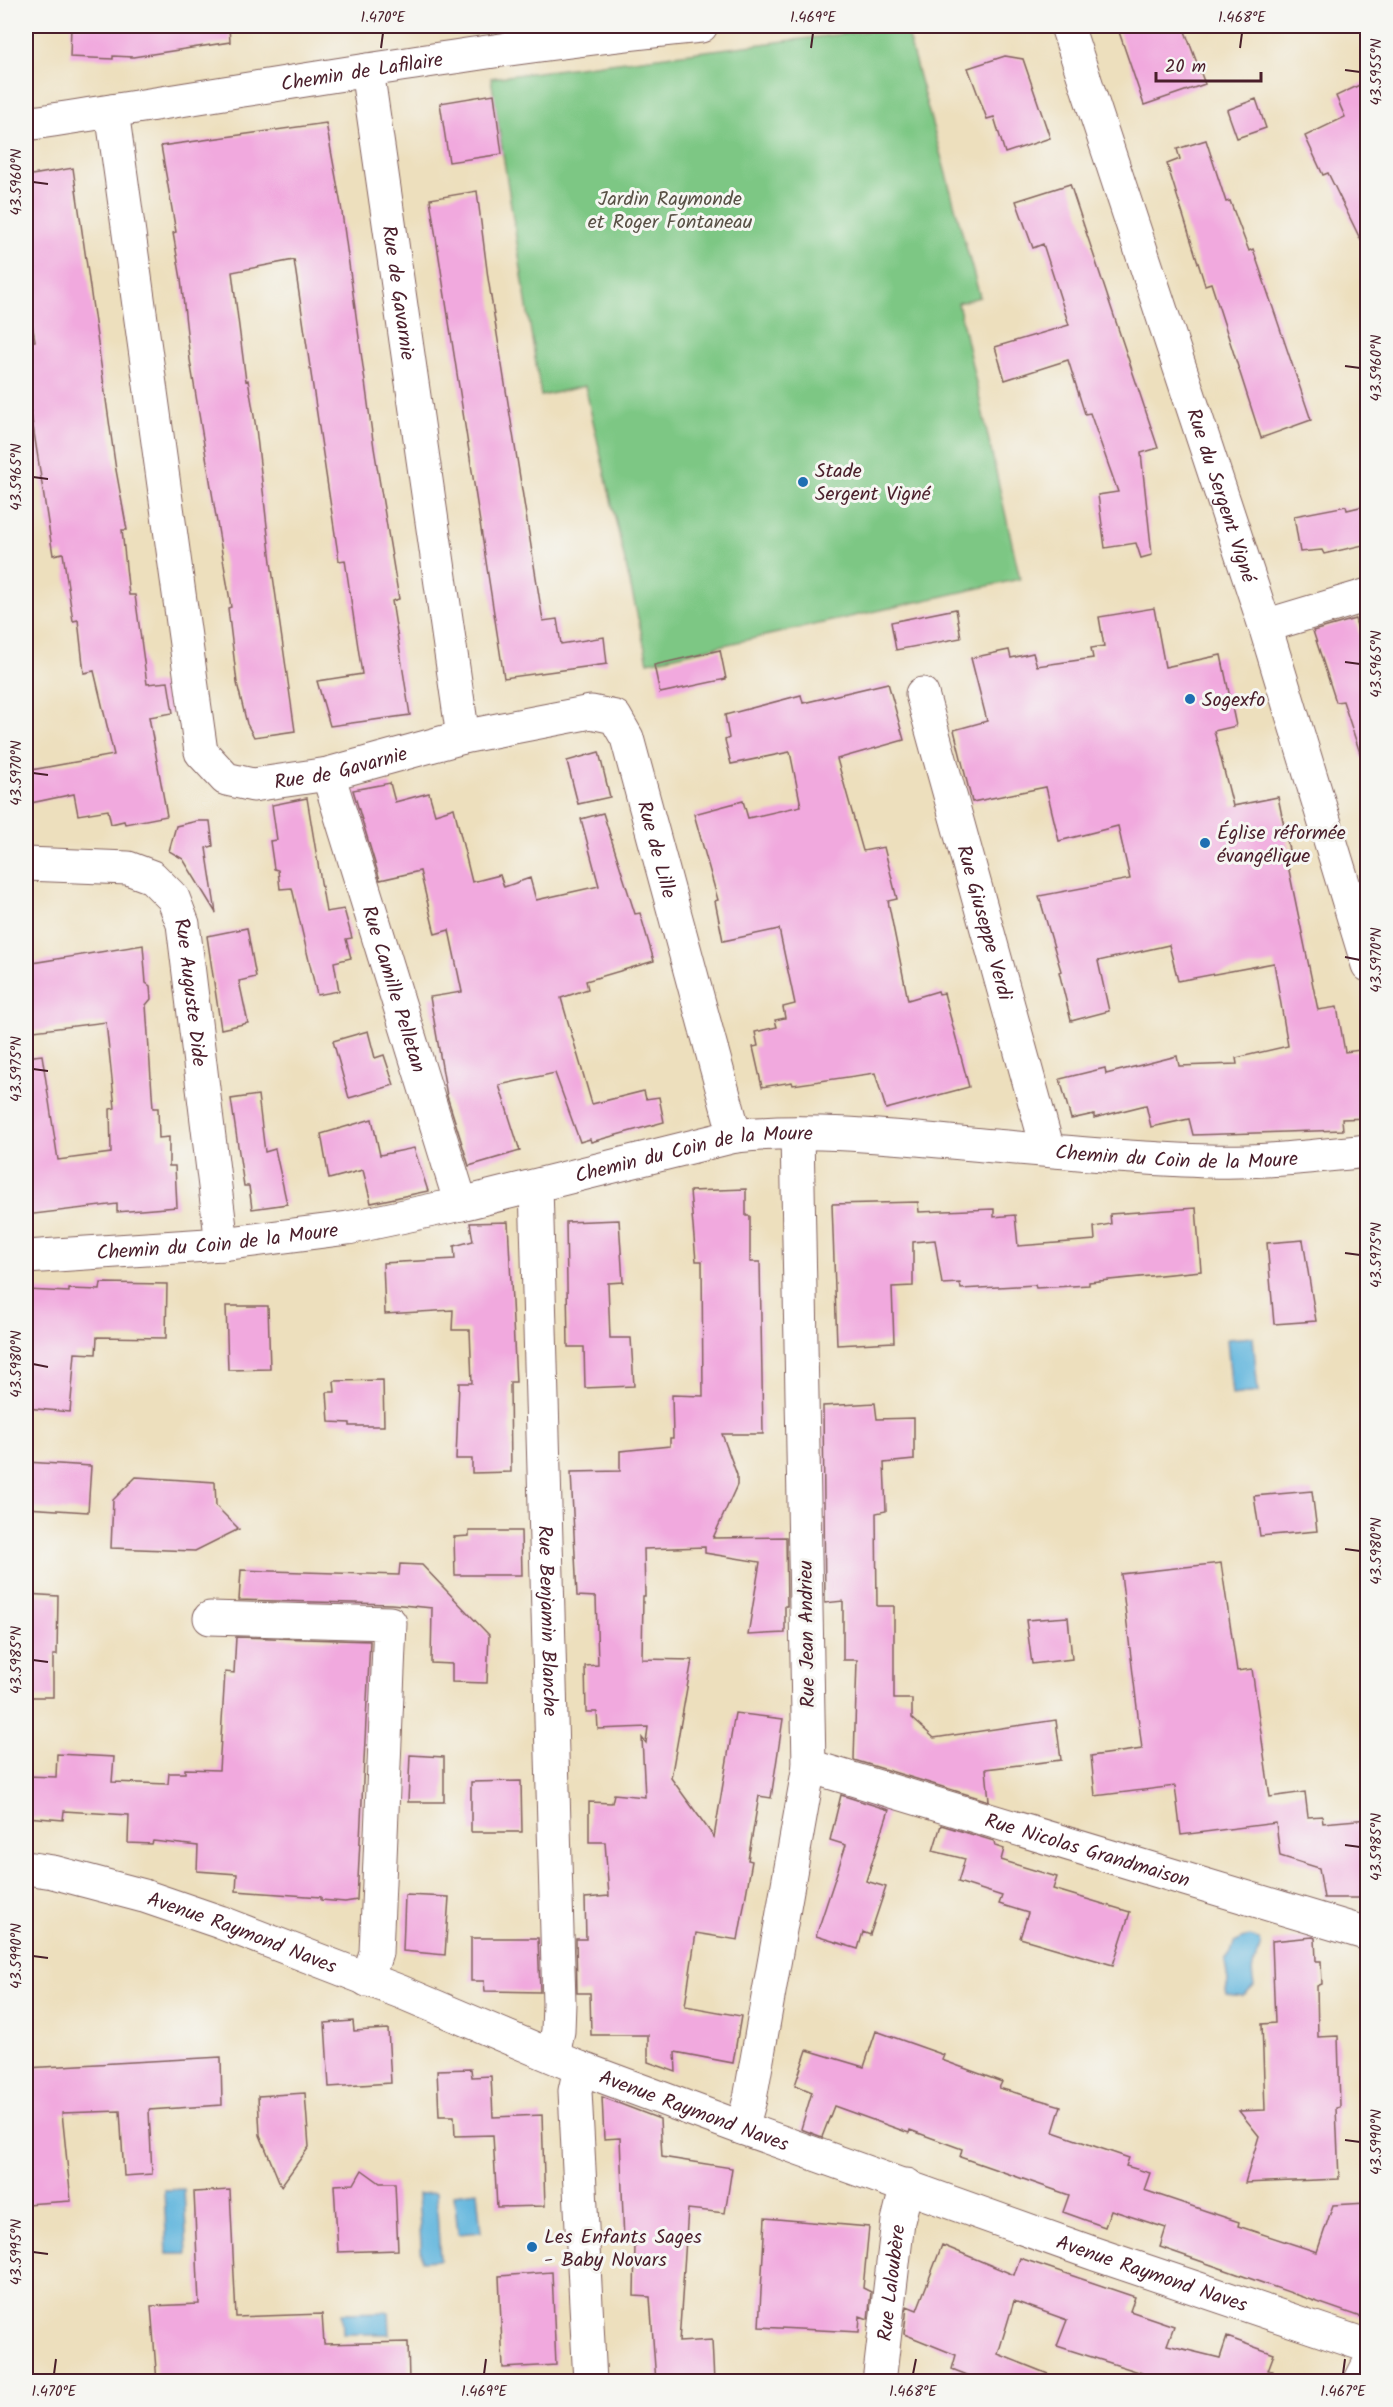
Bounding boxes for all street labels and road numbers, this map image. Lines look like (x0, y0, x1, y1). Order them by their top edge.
street label: Chemin de Lafilaire (279, 45, 445, 102)
street label: Rue de Gavarnie (372, 223, 423, 363)
street label: Rue du Sergent Vigné (1176, 405, 1264, 588)
street label: Rue de Gavarnie (272, 739, 411, 800)
street label: Rue de Lille (627, 798, 684, 902)
street label: Rue Giuseppe Verdi (947, 842, 1020, 1005)
street label: Rue Camille Pelletan (352, 902, 434, 1077)
street label: Rue Auguste Dide (164, 913, 214, 1068)
street label: Chemin du Coin de la Moure (572, 1119, 813, 1193)
street label: Chemin du Coin de la Moure (1054, 1137, 1299, 1179)
street label: Chemin du Coin de la Moure (96, 1215, 340, 1270)
street label: Rue Benjamin Blanche (528, 1525, 565, 1717)
street label: Rue Jean Andrieu (791, 1560, 825, 1708)
street label: Rue Nicolas Grandmaison (981, 1806, 1194, 1898)
street label: Avenue Raymond Naves (143, 1884, 341, 1984)
street label: Avenue Raymond Naves (594, 2062, 793, 2162)
street label: Rue Laloubère (870, 2223, 915, 2343)
street label: Avenue Raymond Naves (1051, 2227, 1252, 2322)

